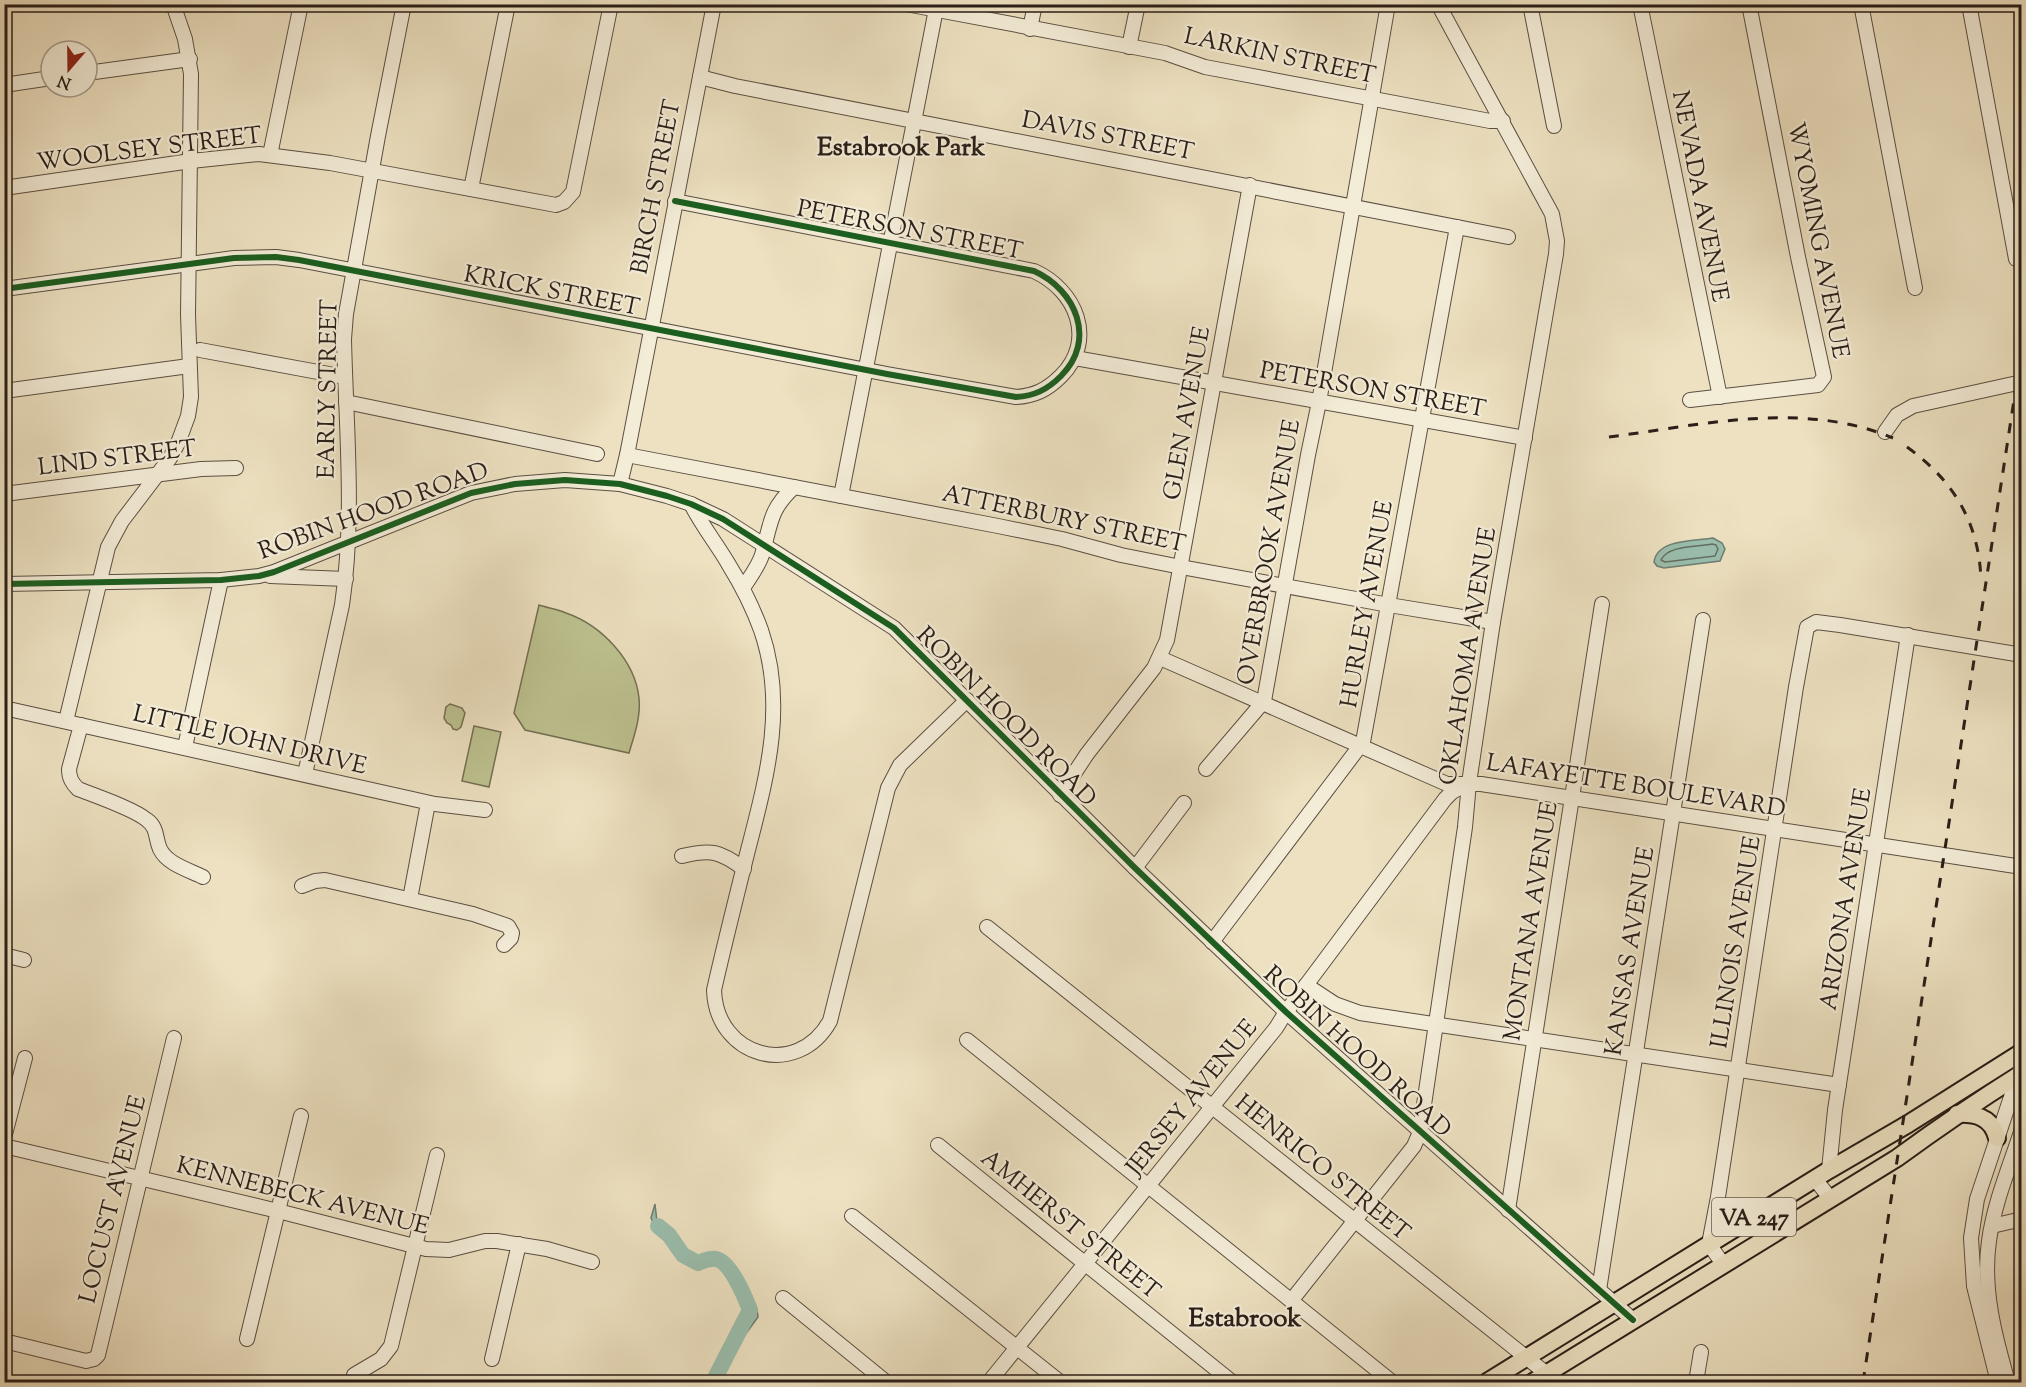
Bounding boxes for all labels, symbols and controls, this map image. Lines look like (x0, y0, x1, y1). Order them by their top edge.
street label: LARKIN STREET (1181, 20, 1379, 94)
north arrow (39, 39, 99, 99)
text: N (55, 68, 75, 94)
street label: NEVADA AVENUE (1662, 88, 1736, 305)
street label: BIRCH STREET (623, 97, 691, 278)
street label: DAVIS STREET (1019, 104, 1197, 170)
street label: WOOLSEY STREET (35, 119, 264, 181)
street label: WYOMING AVENUE (1777, 119, 1857, 362)
district label: Estabrook Park (817, 130, 986, 167)
street label: PETERSON STREET (794, 192, 1025, 270)
street label: KRICK STREET (461, 258, 643, 326)
street label: EARLY STREET (310, 299, 348, 479)
street label: GLEN AVENUE (1156, 323, 1220, 503)
street label: PETERSON STREET (1257, 354, 1489, 428)
street label: OVERBROOK AVENUE (1230, 416, 1310, 688)
street label: LIND STREET (36, 432, 199, 486)
street label: ROBIN HOOD ROAD (254, 454, 494, 569)
street label: ATTERBURY STREET (939, 478, 1189, 562)
street label: HURLEY AVENUE (1333, 497, 1403, 711)
street label: OKLAHOMA AVENUE (1432, 524, 1506, 788)
street label: ROBIN HOOD ROAD (908, 620, 1103, 815)
street label: LITTLE JOHN DRIVE (129, 698, 370, 784)
street label: LAFAYETTE BOULEVARD (1484, 747, 1788, 827)
street label: ARIZONA AVENUE (1813, 785, 1881, 1013)
street label: MONTANA AVENUE (1496, 799, 1568, 1043)
street label: ILLINOIS AVENUE (1703, 833, 1771, 1051)
street label: KANSAS AVENUE (1598, 844, 1664, 1058)
street label: ROBIN HOOD ROAD (1255, 959, 1458, 1146)
street label: JERSEY AVENUE (1118, 1012, 1267, 1185)
street label: HENRICO STREET (1227, 1087, 1417, 1250)
street label: LOCUST AVENUE (72, 1091, 156, 1307)
street label: AMHERST STREET (973, 1142, 1167, 1309)
street label: KENNEBECK AVENUE (173, 1149, 433, 1245)
road number: VA 247 (1712, 1198, 1796, 1236)
district label: Estabrook (1189, 1301, 1302, 1338)

